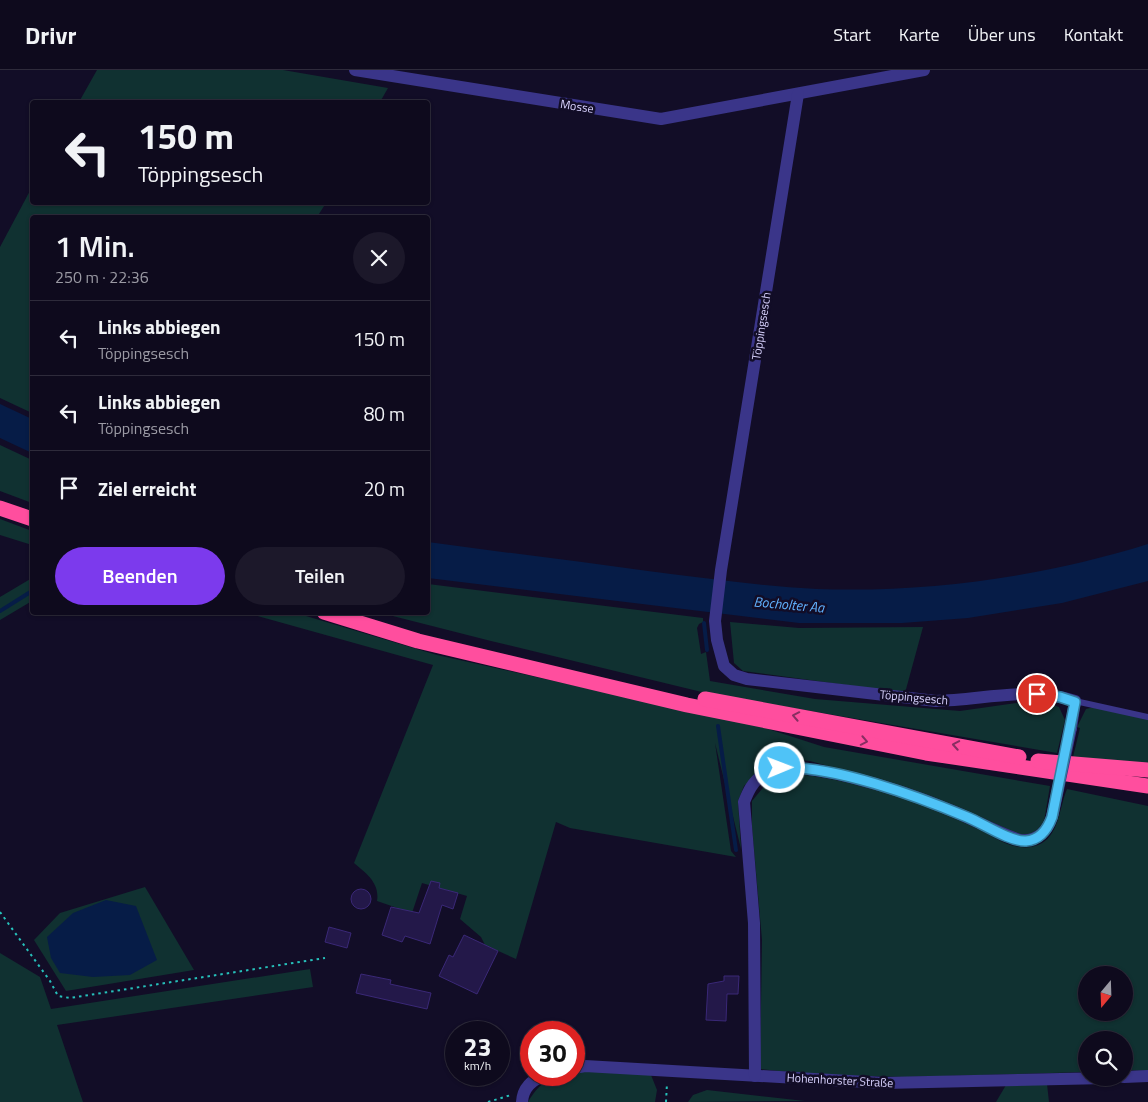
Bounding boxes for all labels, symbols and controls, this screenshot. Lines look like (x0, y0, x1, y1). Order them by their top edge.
text: Drivr (25, 17, 76, 53)
text: Start (833, 21, 871, 48)
text: Karte (899, 21, 940, 48)
text: Über uns (968, 21, 1036, 48)
text: Kontakt (1064, 21, 1123, 48)
street label: Mosse (559, 94, 595, 118)
text: 150 m (138, 109, 234, 163)
icon: left (55, 120, 120, 185)
text: Töppingsesch (138, 157, 263, 191)
text: 1 Min. (55, 223, 135, 269)
button: close (353, 232, 405, 284)
text: 250 m · 22:36 (55, 265, 149, 289)
street label: Töppingsesch (746, 291, 776, 361)
text: Links abbiegen (98, 312, 221, 341)
icon: left (55, 324, 83, 352)
text: 150 m (353, 324, 405, 353)
text: Töppingsesch (98, 341, 189, 365)
text: Links abbiegen (98, 387, 221, 416)
icon: left (55, 399, 83, 427)
text: 80 m (364, 399, 405, 428)
text: Töppingsesch (98, 416, 189, 440)
icon: arrive (55, 474, 83, 502)
text: Ziel erreicht (98, 474, 196, 503)
text: 20 m (364, 474, 405, 503)
button: Beenden (55, 547, 225, 605)
button: Teilen (235, 547, 405, 605)
water label: Bocholter Aa (753, 590, 826, 618)
pin (1016, 673, 1058, 715)
icon: arrive (1023, 680, 1051, 708)
street label: Töppingsesch (879, 685, 949, 709)
one-way arrow (792, 711, 800, 721)
one-way arrow (860, 736, 869, 746)
position arrow (753, 741, 805, 793)
one-way arrow (951, 741, 960, 751)
north arrow (1078, 966, 1132, 1021)
map controls (1078, 966, 1133, 1086)
speed limit sign: 30 (520, 1021, 585, 1086)
text: 23 (463, 1028, 492, 1066)
button: search (1078, 1031, 1133, 1086)
text: km/h (464, 1056, 491, 1075)
street label: Hohenhorster Straße (786, 1068, 894, 1092)

